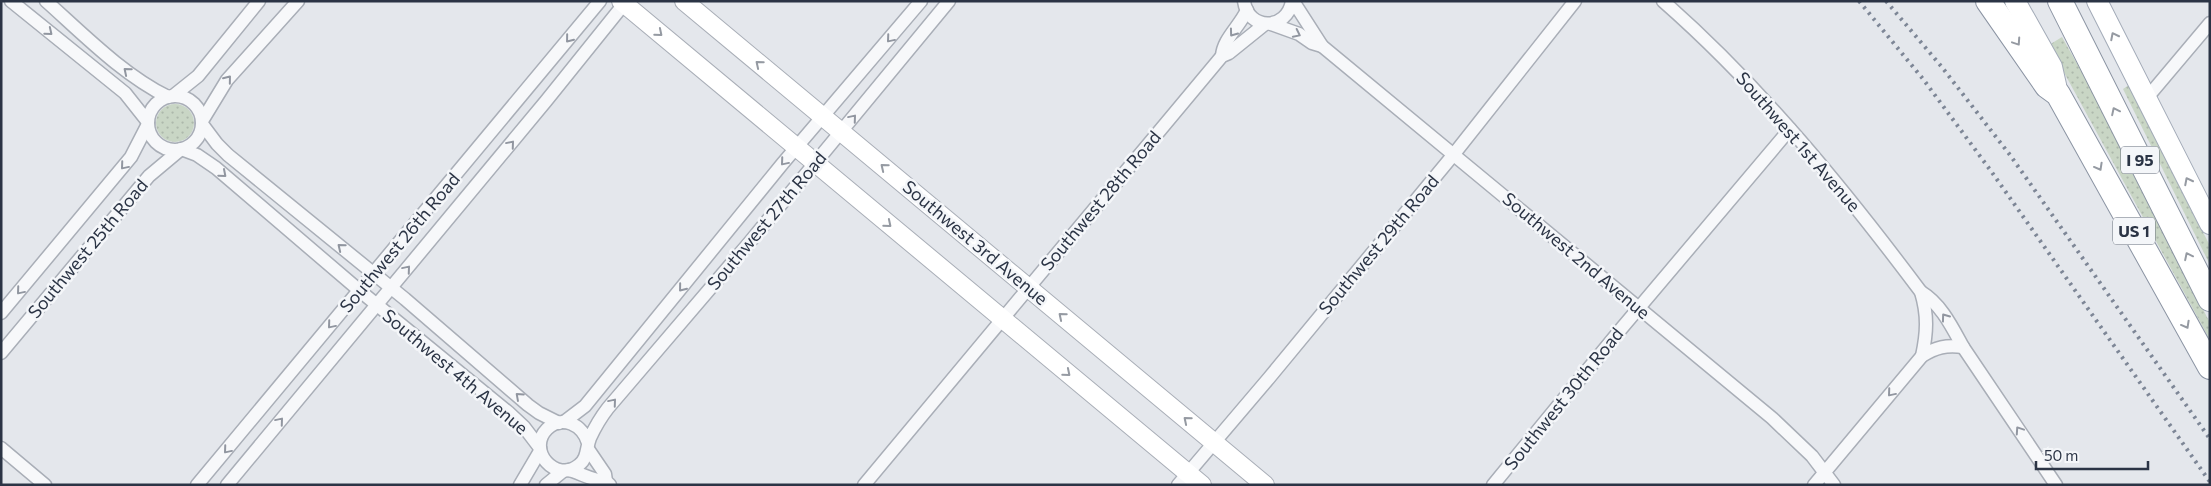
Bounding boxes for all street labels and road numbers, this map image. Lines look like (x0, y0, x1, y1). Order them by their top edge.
street label: Southwest 1st Avenue (1732, 67, 1865, 216)
street label: Southwest 28th Road (1035, 126, 1165, 275)
road number: I 95 (2121, 146, 2159, 174)
street label: Southwest 27th Road (702, 147, 831, 294)
street label: Southwest 26th Road (334, 168, 464, 317)
street label: Southwest 29th Road (1313, 170, 1443, 319)
street label: Southwest 25th Road (23, 174, 152, 322)
street label: Southwest 3rd Avenue (899, 175, 1053, 309)
street label: Southwest 2nd Avenue (1498, 187, 1655, 323)
road number: US 1 (2113, 218, 2155, 245)
street label: Southwest 4th Avenue (378, 304, 533, 439)
street label: Southwest 30th Road (1499, 323, 1627, 474)

